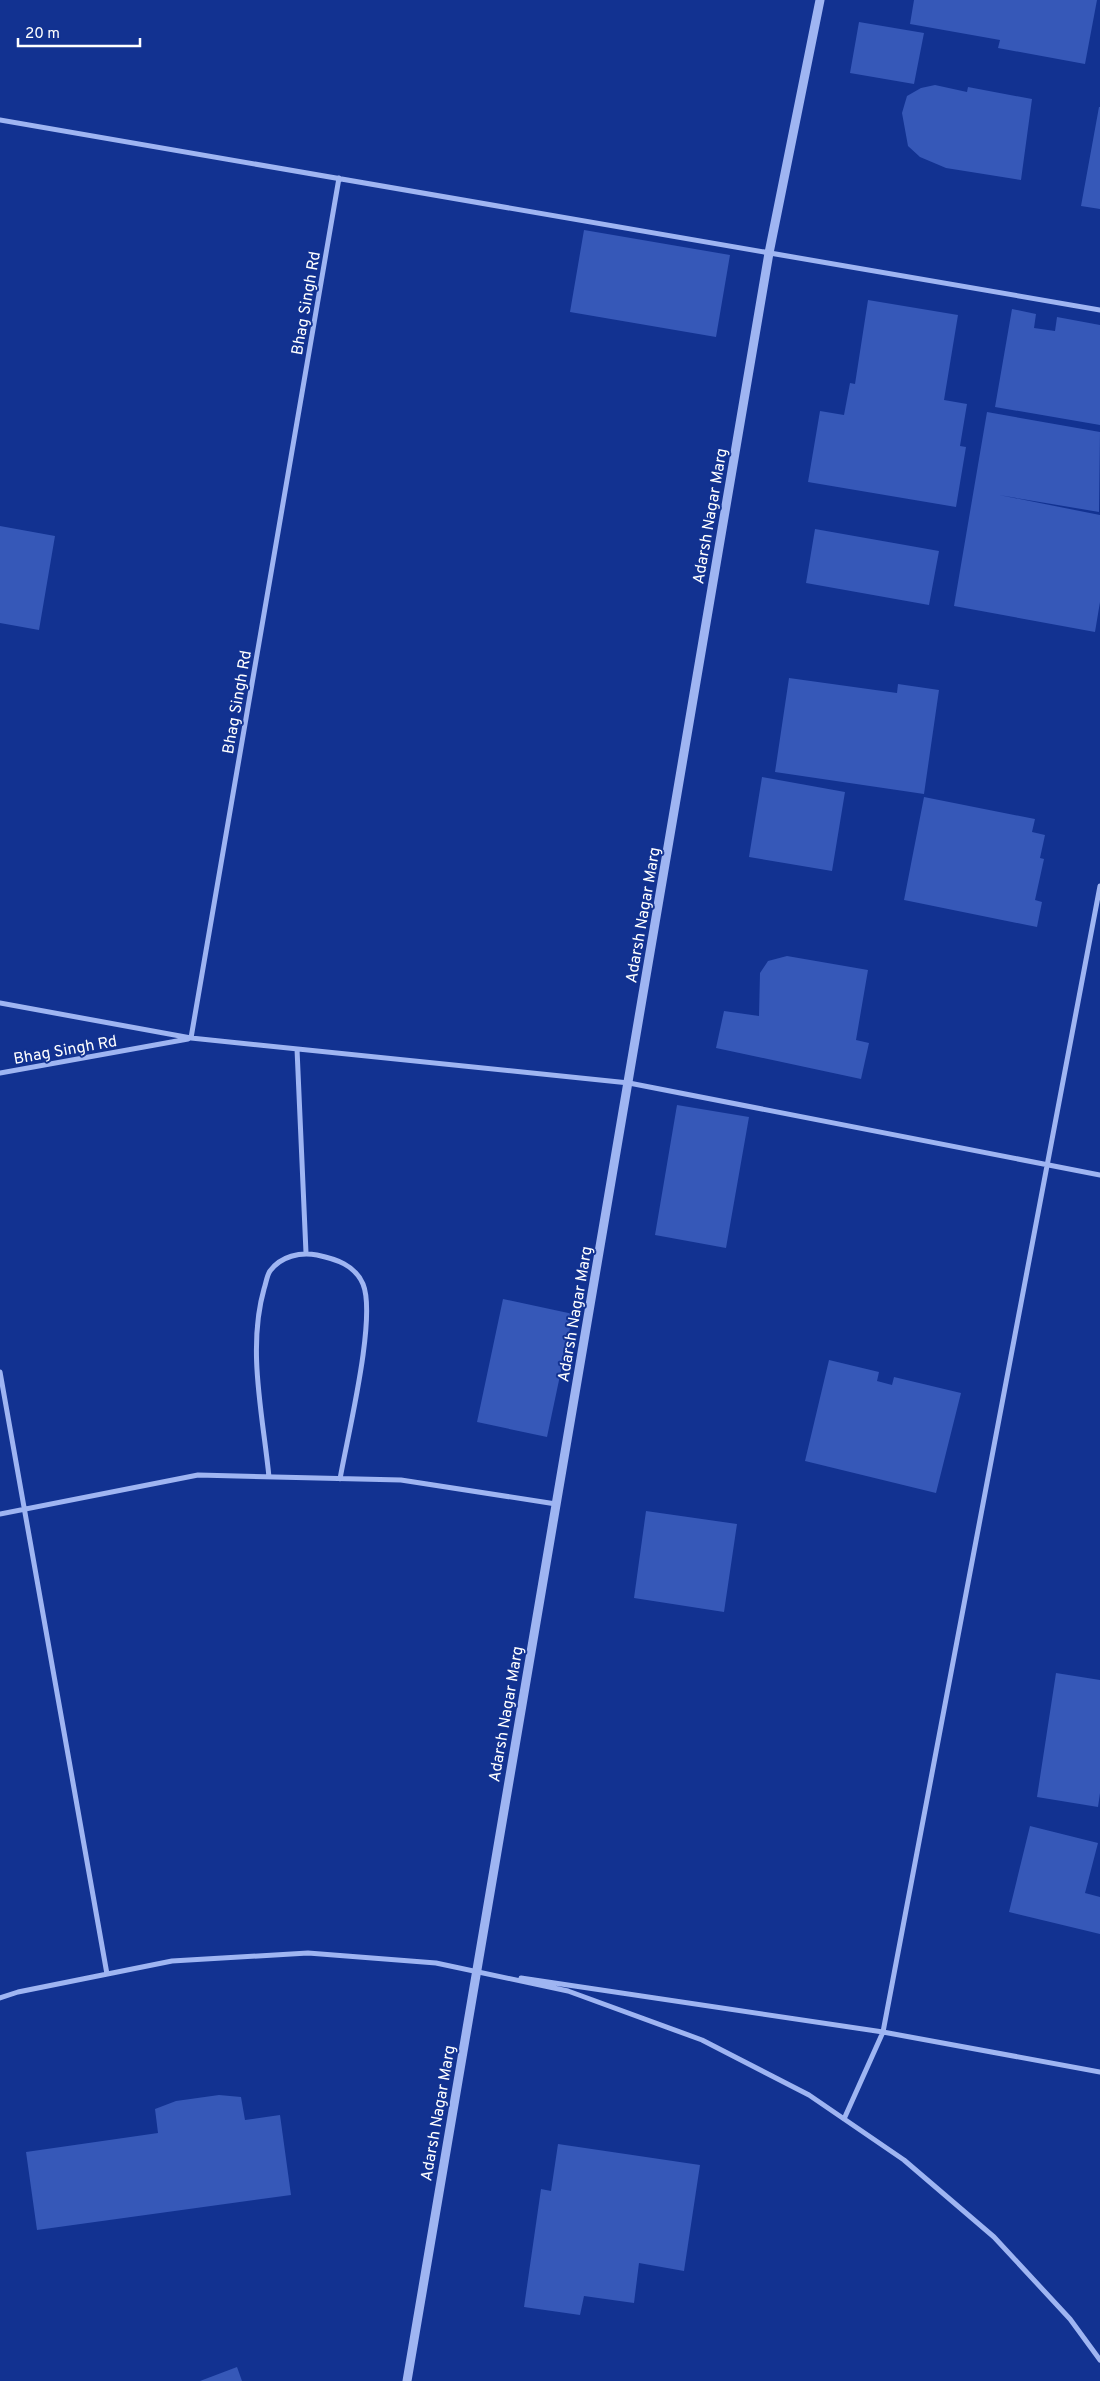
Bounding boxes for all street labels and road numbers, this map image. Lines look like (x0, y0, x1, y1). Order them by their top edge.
street label: Bhag Singh Rd (288, 250, 326, 357)
street label: Adarsh Nagar Marg (689, 447, 733, 586)
street label: Bhag Singh Rd (219, 649, 257, 756)
street label: Adarsh Nagar Marg (622, 846, 666, 985)
street label: Bhag Singh Rd (12, 1032, 119, 1070)
street label: Adarsh Nagar Marg (554, 1245, 598, 1384)
street label: Adarsh Nagar Marg (485, 1645, 529, 1784)
street label: Adarsh Nagar Marg (417, 2044, 461, 2183)

